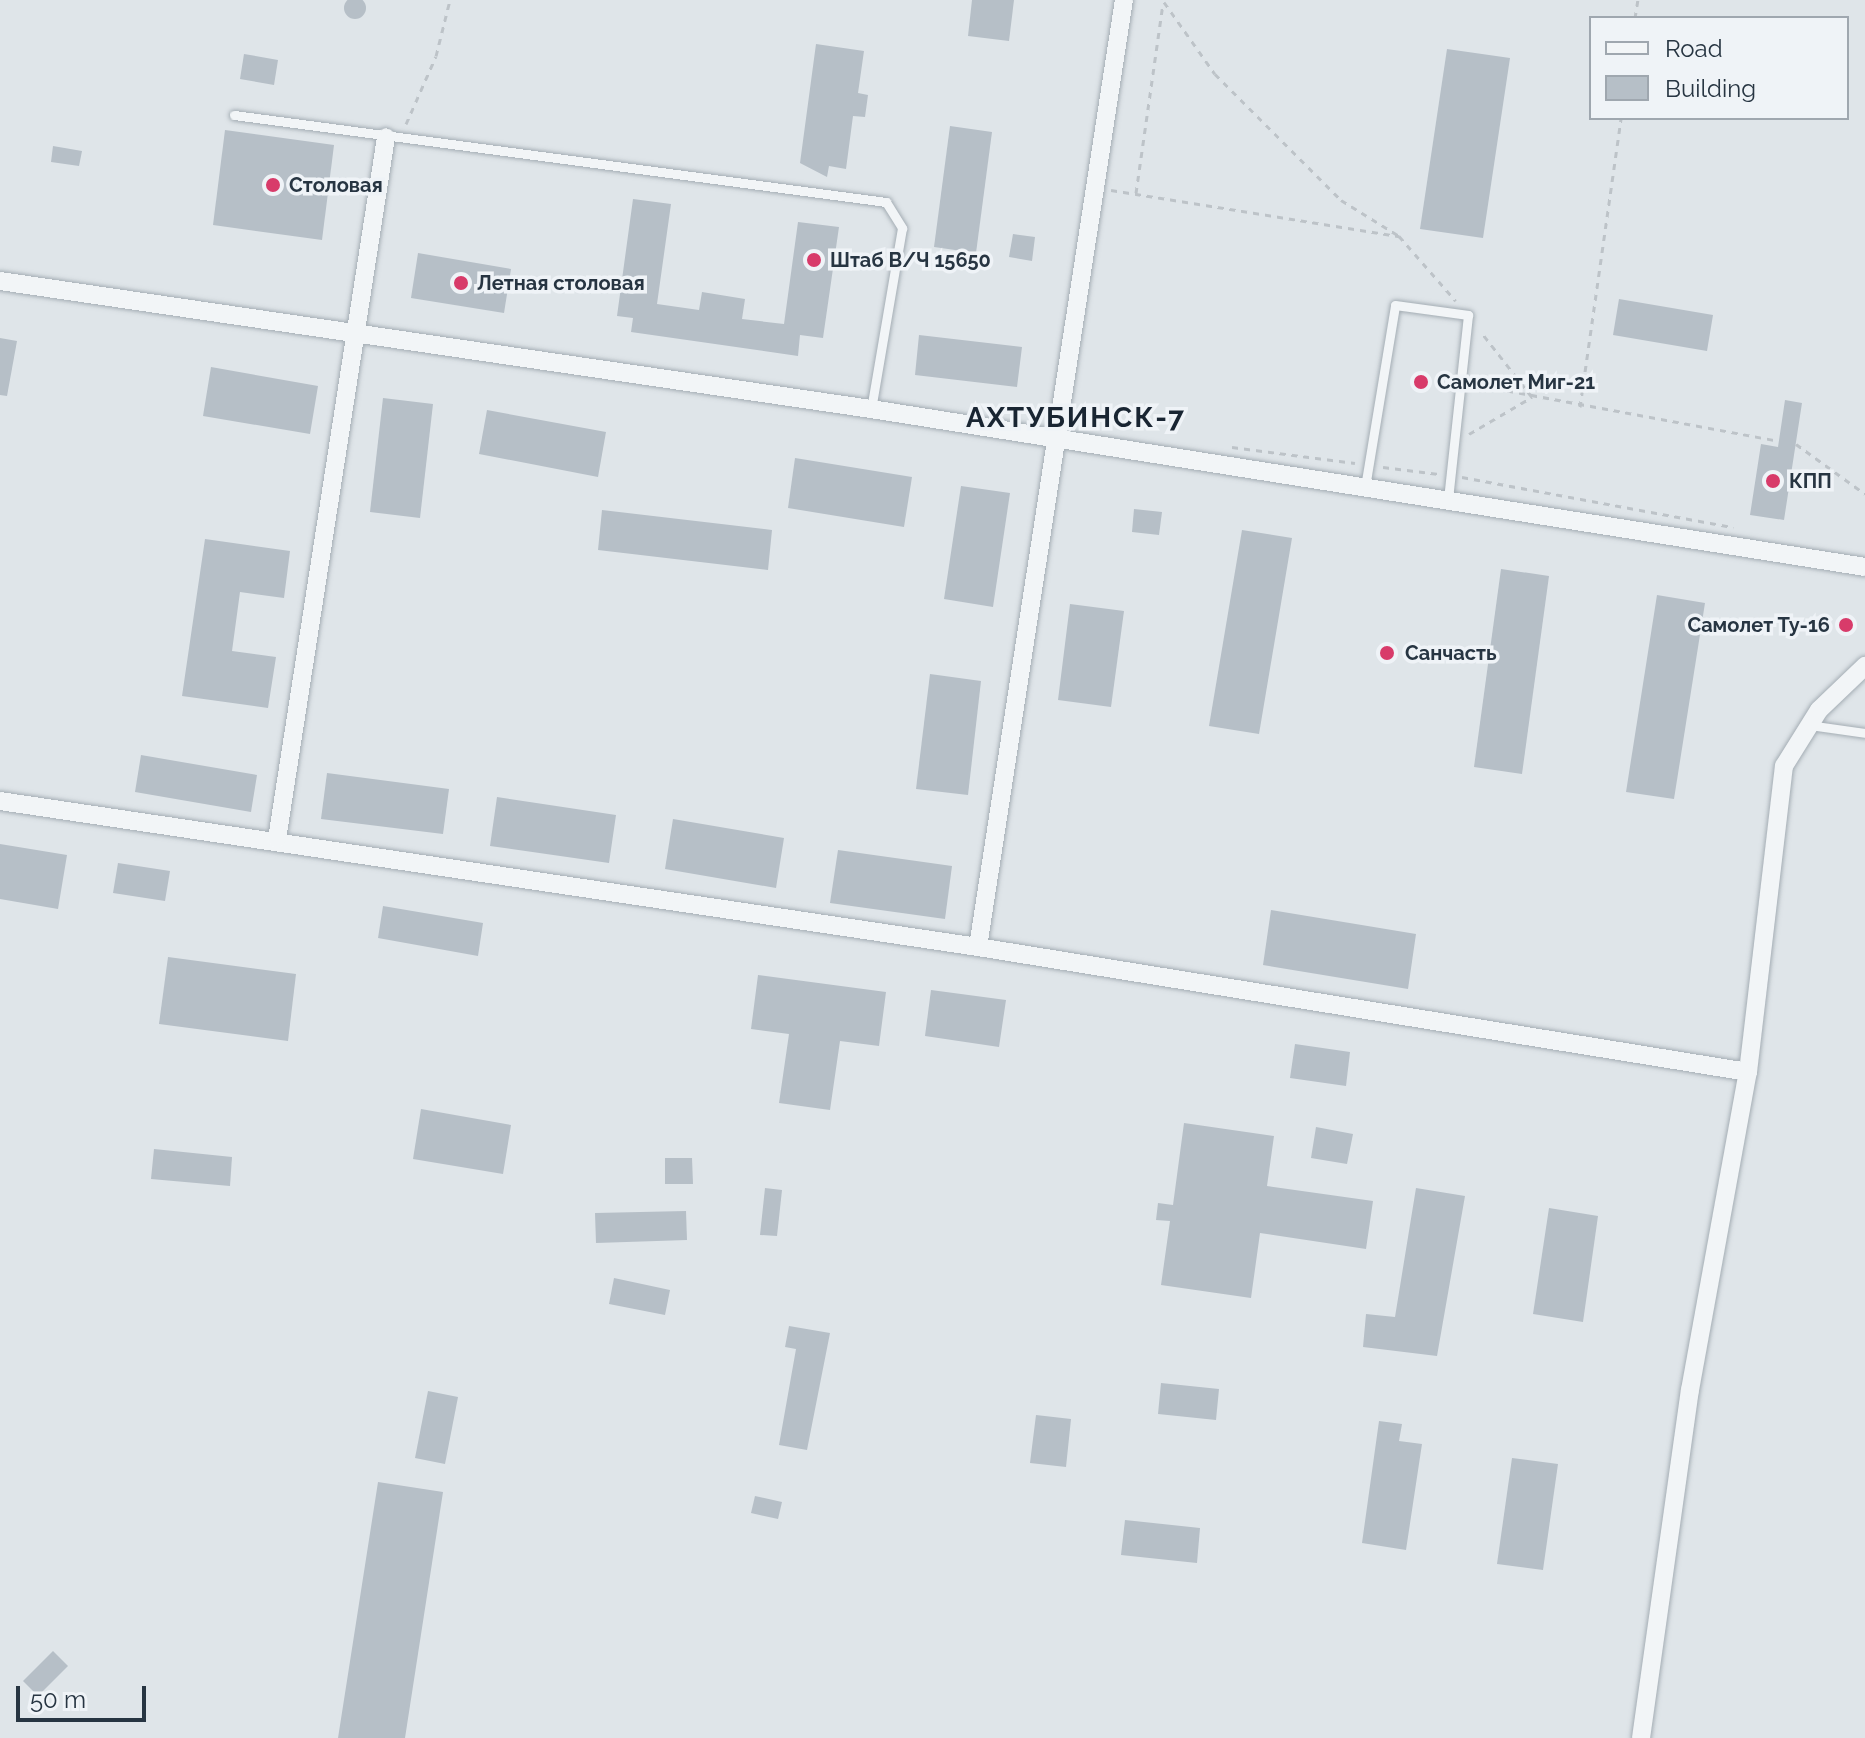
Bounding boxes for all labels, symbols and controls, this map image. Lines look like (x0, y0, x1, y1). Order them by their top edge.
legend (1589, 16, 1849, 120)
text: Road (1665, 34, 1723, 63)
text: Building (1665, 74, 1756, 103)
place label: Столовая (289, 173, 383, 197)
marker: Столовая (264, 176, 282, 194)
place label: Штаб В/Ч 15650 (830, 248, 991, 272)
marker: Штаб В/Ч 15650 (805, 251, 823, 269)
place label: Летная столовая (477, 271, 645, 295)
marker: Летная столовая (452, 274, 470, 292)
place label: Самолет Миг-21 (1437, 370, 1595, 394)
marker: Самолет Миг-21 (1412, 373, 1430, 391)
district label: АХТУБИНСК-7 (966, 401, 1186, 435)
place label: КПП (1789, 469, 1832, 493)
marker: КПП (1764, 472, 1782, 490)
place label: Самолет Ту-16 (1687, 613, 1830, 637)
marker: Самолет Ту-16 (1837, 616, 1855, 634)
place label: Санчасть (1405, 641, 1497, 665)
marker: Санчасть (1376, 642, 1398, 664)
scale bar (20, 1670, 150, 1720)
text: 50 m (30, 1685, 86, 1714)

